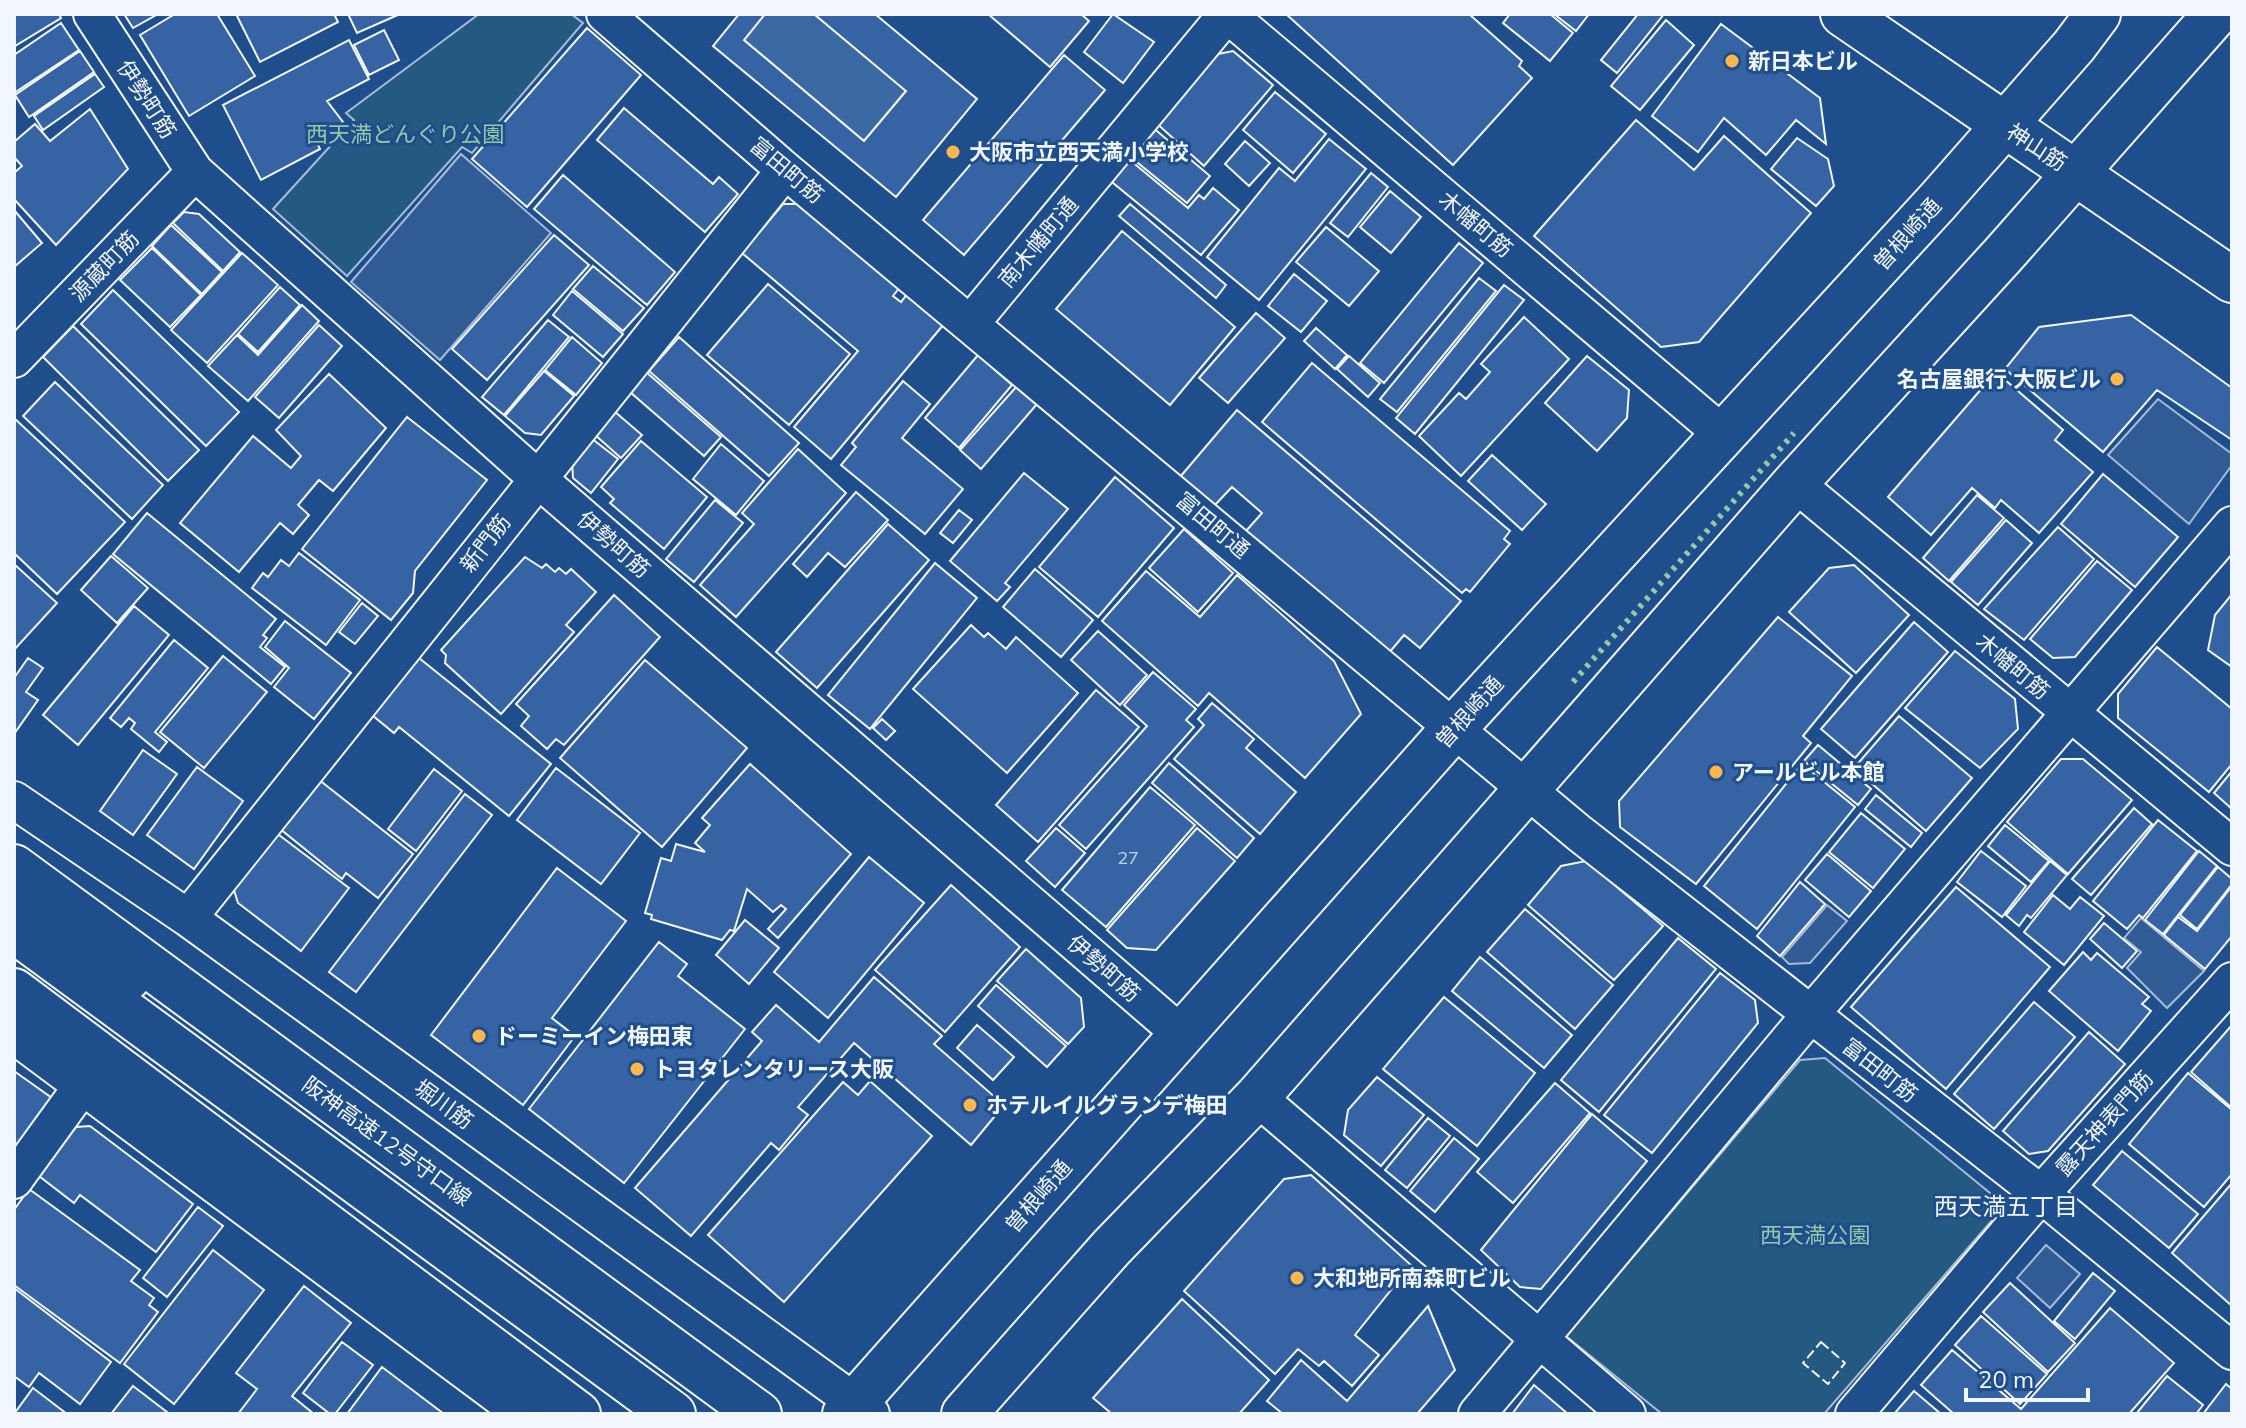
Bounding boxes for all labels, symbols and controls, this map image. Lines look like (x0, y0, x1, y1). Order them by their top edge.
place label: 新日本ビル (1748, 47, 1858, 75)
marker: 新日本ビル (1723, 52, 1741, 70)
street label: 伊勢町筋 (111, 54, 183, 144)
street label: 神山筋 (2002, 117, 2072, 177)
park label: 西天満どんぐり公園 (306, 120, 504, 148)
street label: 富田町筋 (744, 131, 830, 209)
place label: 大阪市立西天満小学校 (969, 138, 1189, 166)
marker: 大阪市立西天満小学校 (944, 143, 962, 161)
street label: 木幡町筋 (1433, 185, 1519, 263)
street label: 南木幡町通 (992, 191, 1084, 293)
street label: 曽根崎通 (1867, 192, 1947, 276)
street label: 源蔵町筋 (63, 225, 145, 307)
place label: 名古屋銀行 大阪ビル (1897, 365, 2101, 393)
marker: 名古屋銀行 大阪ビル (2108, 370, 2126, 388)
street label: 富田町通 (1170, 486, 1256, 564)
street label: 伊勢町筋 (572, 505, 656, 583)
street label: 新門筋 (454, 508, 516, 578)
street label: 木幡町筋 (1970, 627, 2056, 705)
street label: 曽根崎通 (1429, 670, 1509, 754)
place label: アールビル本館 (1732, 758, 1885, 786)
marker: アールビル本館 (1707, 763, 1725, 781)
house number: 27 (1117, 846, 1139, 869)
street label: 伊勢町筋 (1062, 929, 1146, 1007)
place label: ドーミーイン梅田東 (495, 1022, 693, 1050)
marker: ドーミーイン梅田東 (470, 1027, 488, 1045)
street label: 富田町筋 (1837, 1032, 1923, 1108)
place label: トヨタレンタリース大阪 (653, 1055, 894, 1083)
marker: トヨタレンタリース大阪 (628, 1060, 646, 1078)
street label: 露天神表門筋 (2049, 1065, 2159, 1181)
street label: 阪神高速12号守口線 (297, 1070, 477, 1212)
street label: 堀川筋 (409, 1073, 479, 1135)
place label: ホテルイルグランデ梅田 (986, 1091, 1228, 1119)
marker: ホテルイルグランデ梅田 (961, 1096, 979, 1114)
street label: 曽根崎通 (999, 1154, 1077, 1238)
district label: 西天満五丁目 (1934, 1191, 2078, 1221)
park label: 西天満公園 (1760, 1221, 1870, 1249)
place label: 大和地所南森町ビル (1313, 1264, 1511, 1292)
marker: 大和地所南森町ビル (1288, 1269, 1306, 1287)
scale bar (1966, 1352, 2088, 1402)
text: 20 m (1978, 1364, 2034, 1394)

